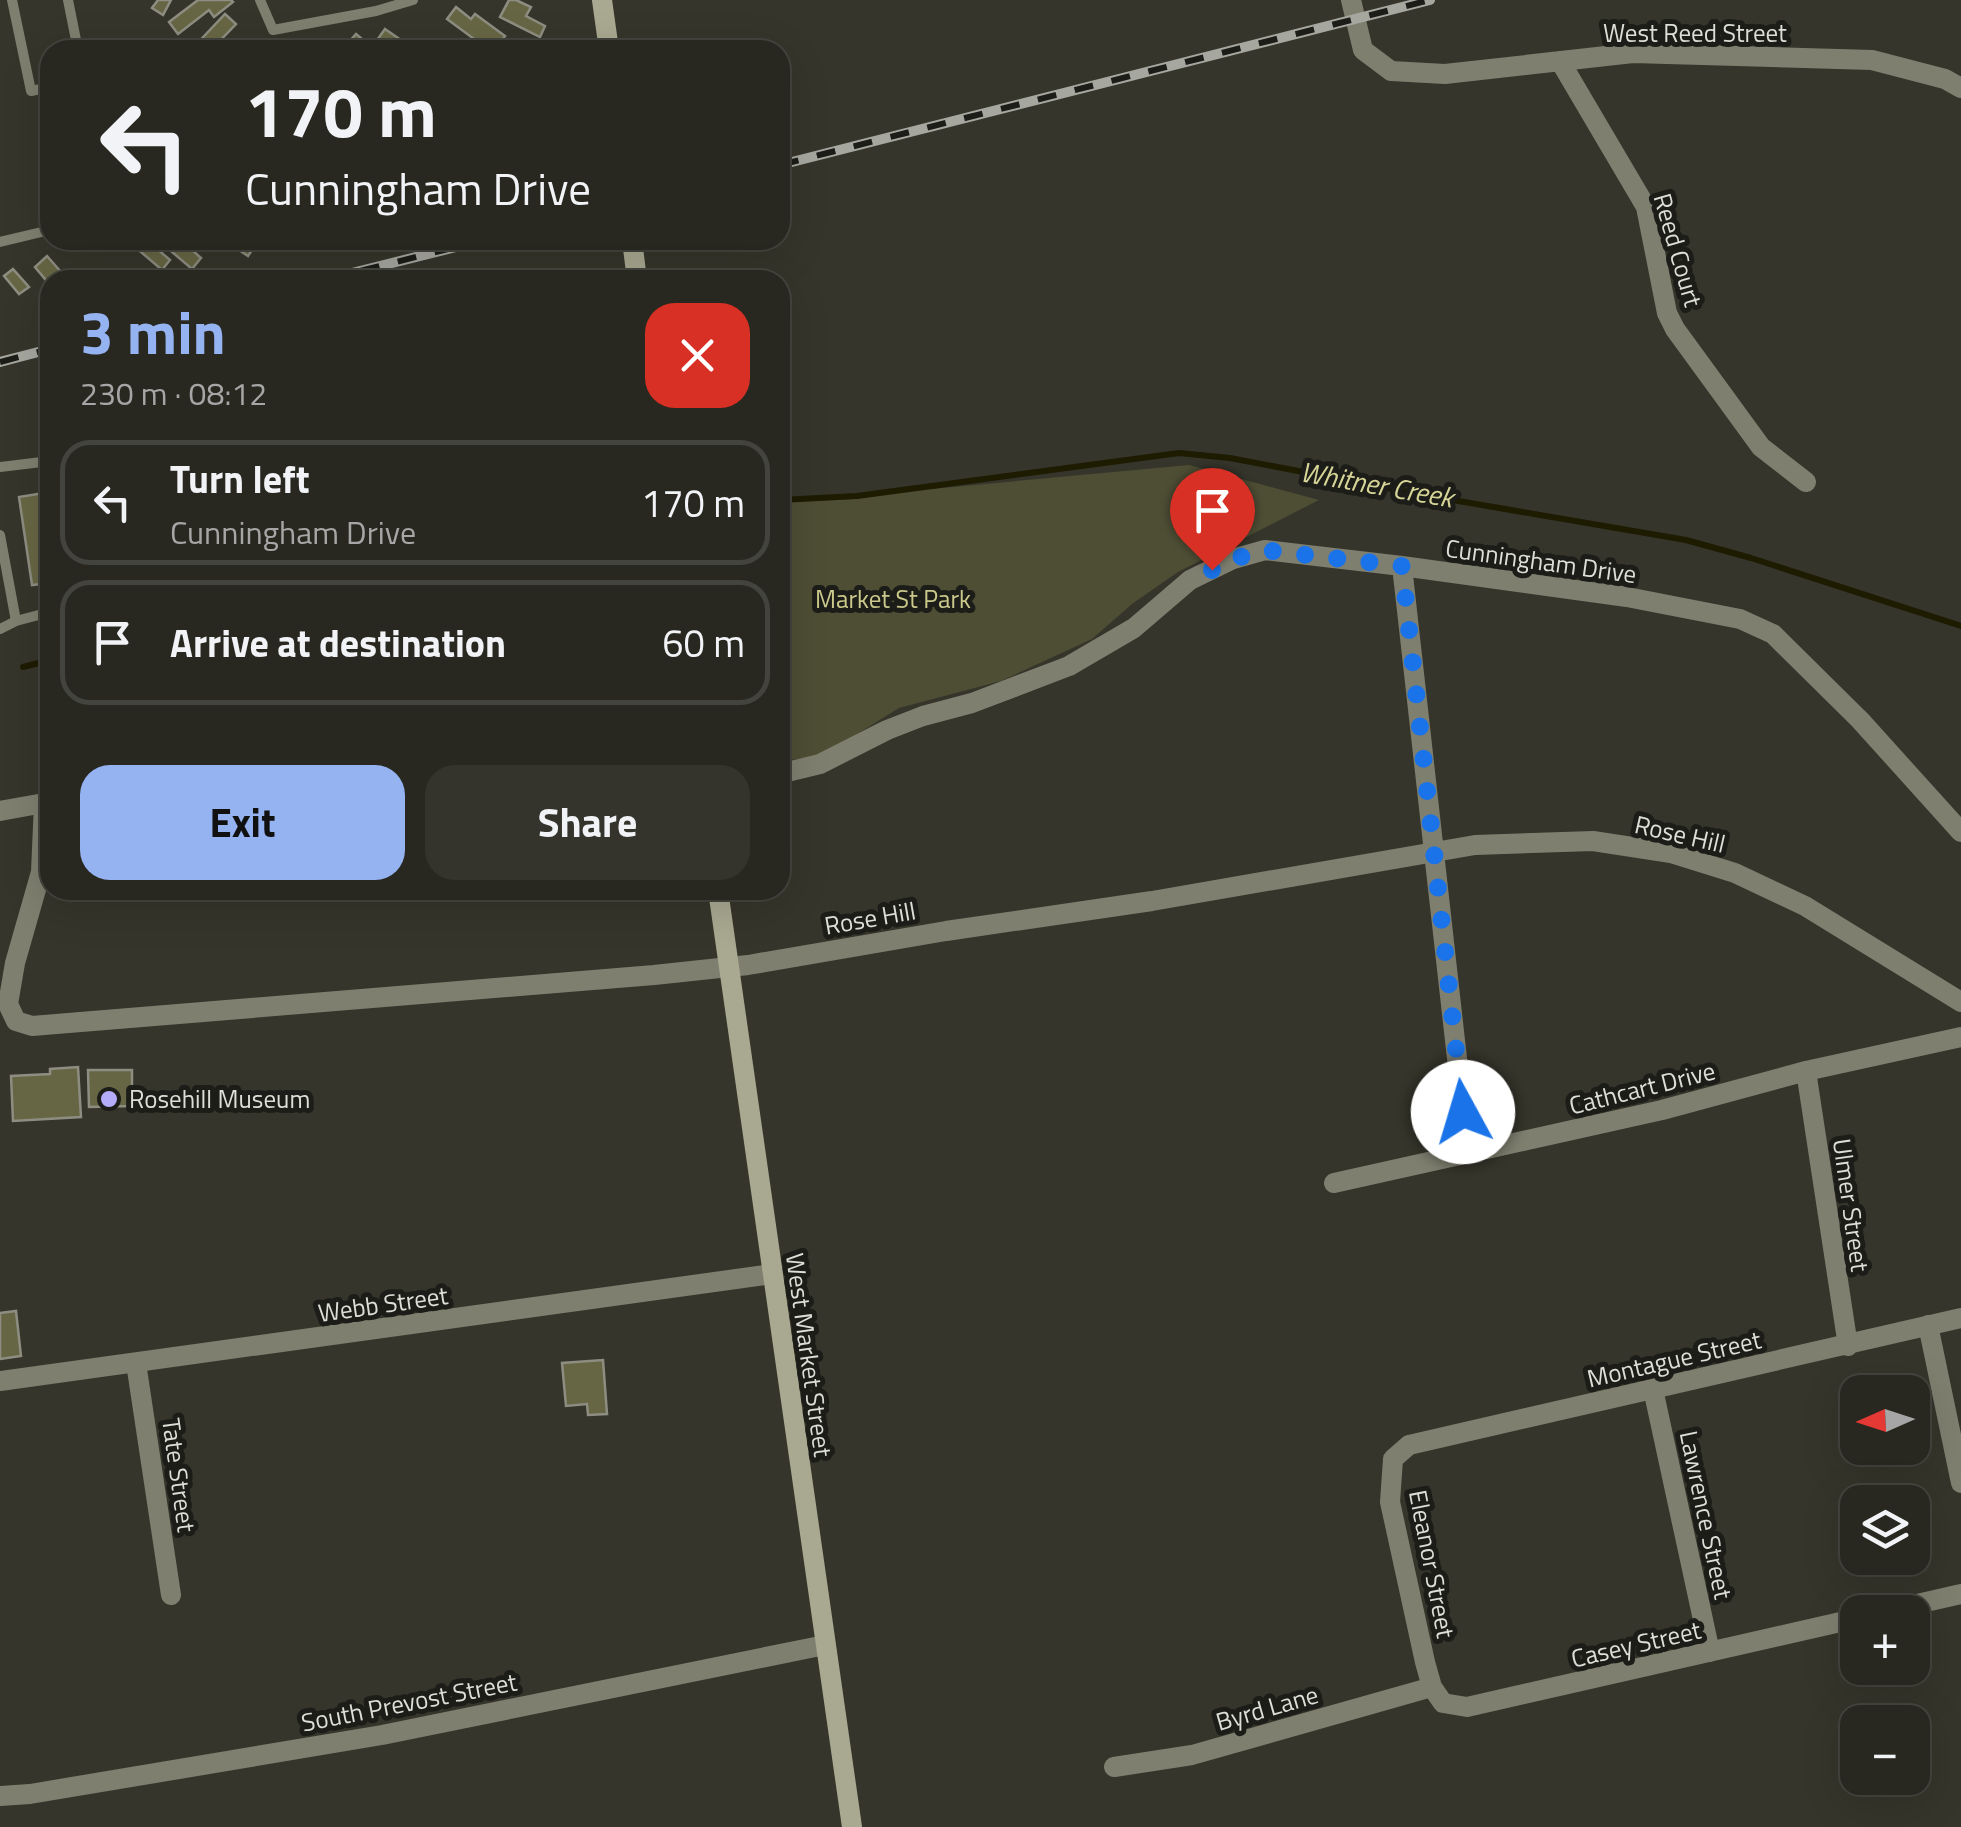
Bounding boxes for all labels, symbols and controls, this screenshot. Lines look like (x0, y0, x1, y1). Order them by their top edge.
street label: West Reed Street (1603, 14, 1787, 52)
text: 170 m (245, 58, 437, 164)
icon: left (80, 80, 210, 210)
text: Cunningham Drive (245, 154, 591, 222)
street label: Reed Court (1644, 189, 1712, 311)
text: 3 min (80, 286, 226, 377)
button: close (645, 303, 750, 408)
text: 230 m · 08:12 (80, 369, 267, 417)
water label: Whitner Creek (1297, 449, 1460, 519)
text: Turn left (170, 450, 310, 508)
pin (1170, 468, 1255, 571)
text: 170 m (641, 474, 745, 532)
icon: left (85, 475, 140, 530)
icon: arrive (1185, 483, 1240, 538)
text: Cunningham Drive (170, 508, 416, 556)
street label: Cunningham Drive (1443, 529, 1639, 593)
park label: Market St Park (815, 580, 971, 618)
text: Arrive at destination (170, 614, 506, 672)
text: 60 m (662, 614, 745, 672)
icon: arrive (85, 615, 140, 670)
button: Exit (80, 765, 405, 880)
button: Share (425, 765, 750, 880)
street label: Rose Hill (1631, 805, 1729, 863)
street label: Rose Hill (821, 891, 919, 945)
street label: Cathcart Drive (1565, 1051, 1719, 1125)
position arrow (1411, 1060, 1515, 1164)
place label: Rosehill Museum (129, 1080, 310, 1118)
marker: Rosehill Museum (98, 1088, 120, 1110)
street label: Ulmer Street (1823, 1136, 1879, 1274)
street label: West Market Street (776, 1251, 842, 1460)
street label: Webb Street (316, 1276, 450, 1332)
street label: Montague Street (1583, 1320, 1765, 1397)
north arrow (1840, 1375, 1930, 1465)
map controls (1840, 1375, 1930, 1795)
street label: Tate Street (152, 1416, 206, 1535)
street label: Lawrence Street (1670, 1427, 1742, 1603)
button: layers (1840, 1485, 1930, 1575)
street label: Eleanor Street (1399, 1487, 1465, 1641)
button: + (1840, 1595, 1930, 1685)
street label: Casey Street (1567, 1611, 1705, 1677)
street label: South Prevost Street (298, 1662, 520, 1742)
street label: Byrd Lane (1211, 1675, 1323, 1741)
button: − (1840, 1705, 1930, 1795)

